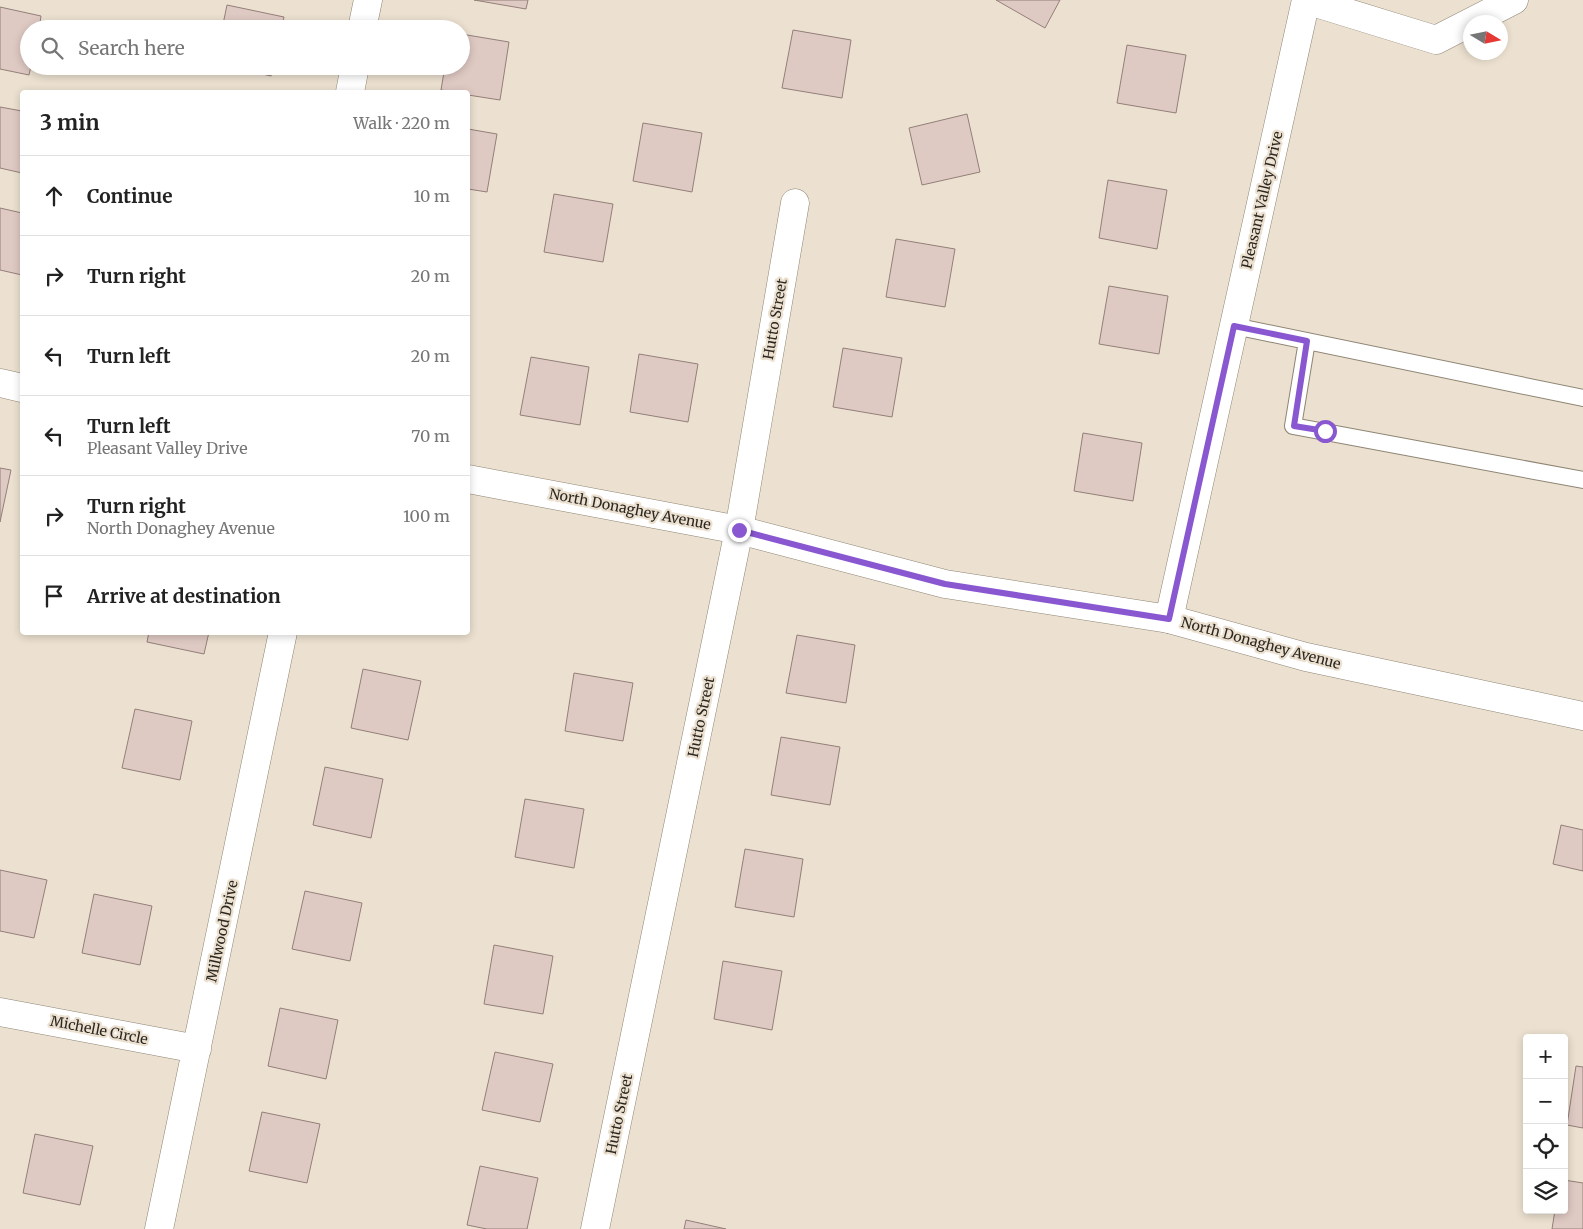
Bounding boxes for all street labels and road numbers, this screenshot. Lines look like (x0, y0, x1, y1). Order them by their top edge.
street label: Pleasant Valley Drive (1237, 130, 1287, 270)
street label: Hutto Street (759, 277, 791, 361)
street label: North Donaghey Avenue (548, 484, 712, 534)
street label: North Donaghey Avenue (1179, 613, 1343, 673)
street label: Hutto Street (684, 675, 718, 759)
street label: Millwood Drive (202, 878, 242, 984)
street label: Michelle Circle (49, 1012, 149, 1048)
street label: Hutto Street (602, 1072, 636, 1156)

